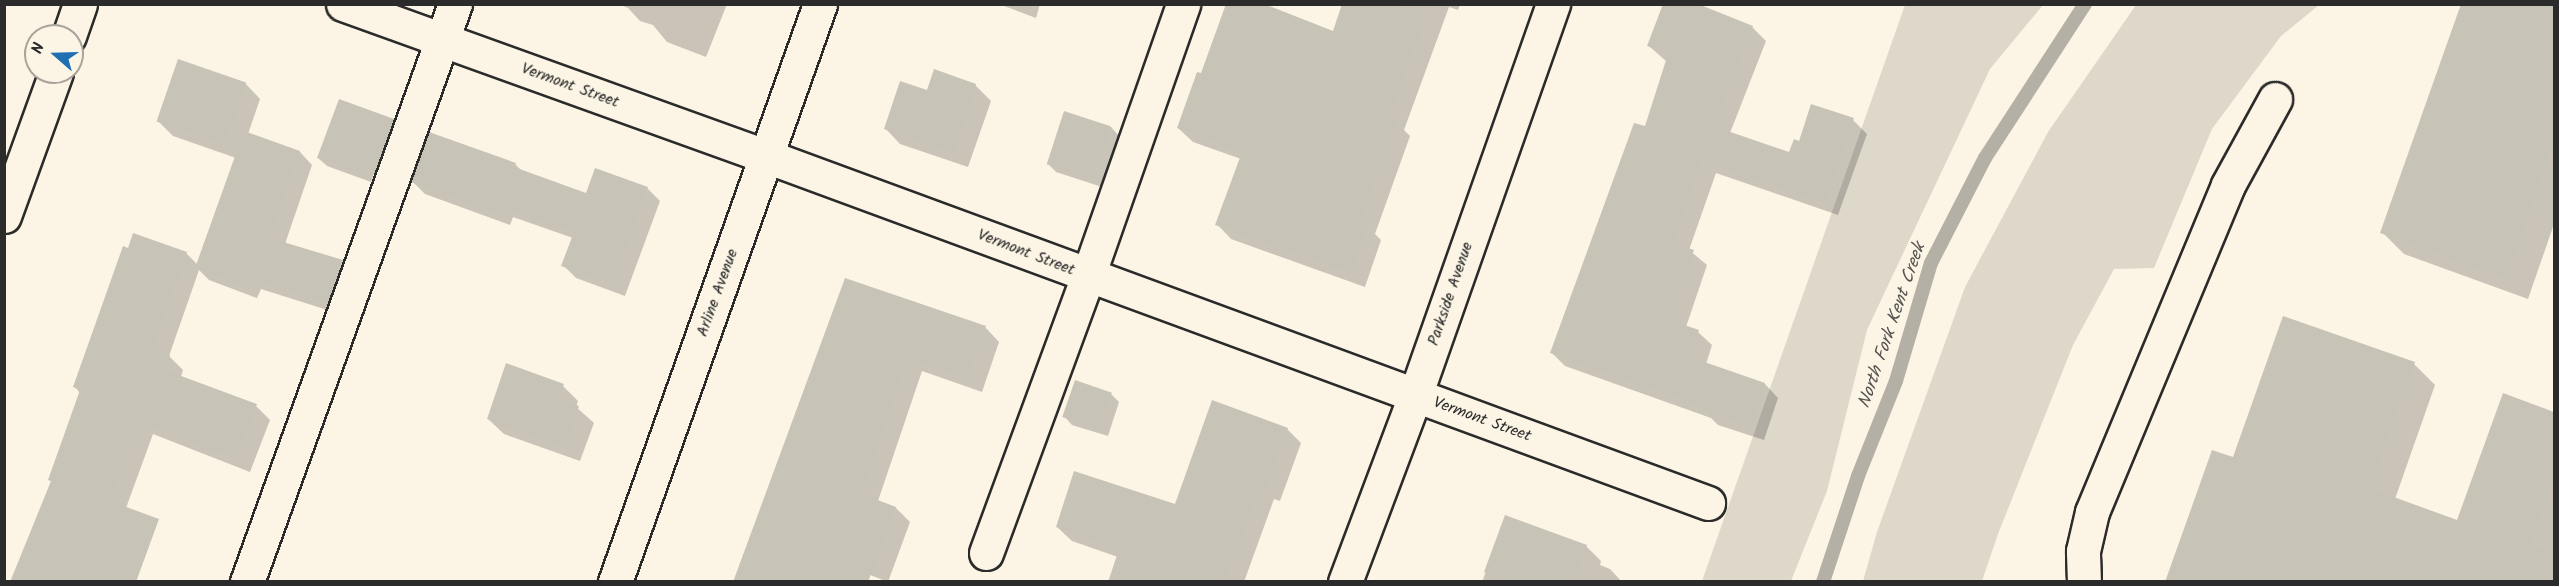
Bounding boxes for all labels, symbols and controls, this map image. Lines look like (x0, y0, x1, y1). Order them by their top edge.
north arrow (24, 24, 84, 84)
text: N (25, 39, 52, 57)
street label: Vermont Street (518, 59, 622, 113)
street label: Vermont Street (975, 226, 1077, 280)
street label: Parkside Avenue (1424, 240, 1478, 348)
water label: North Fork Kent Creek (1855, 241, 1931, 411)
street label: Arline Avenue (693, 246, 743, 340)
street label: Vermont Street (1430, 393, 1534, 447)

